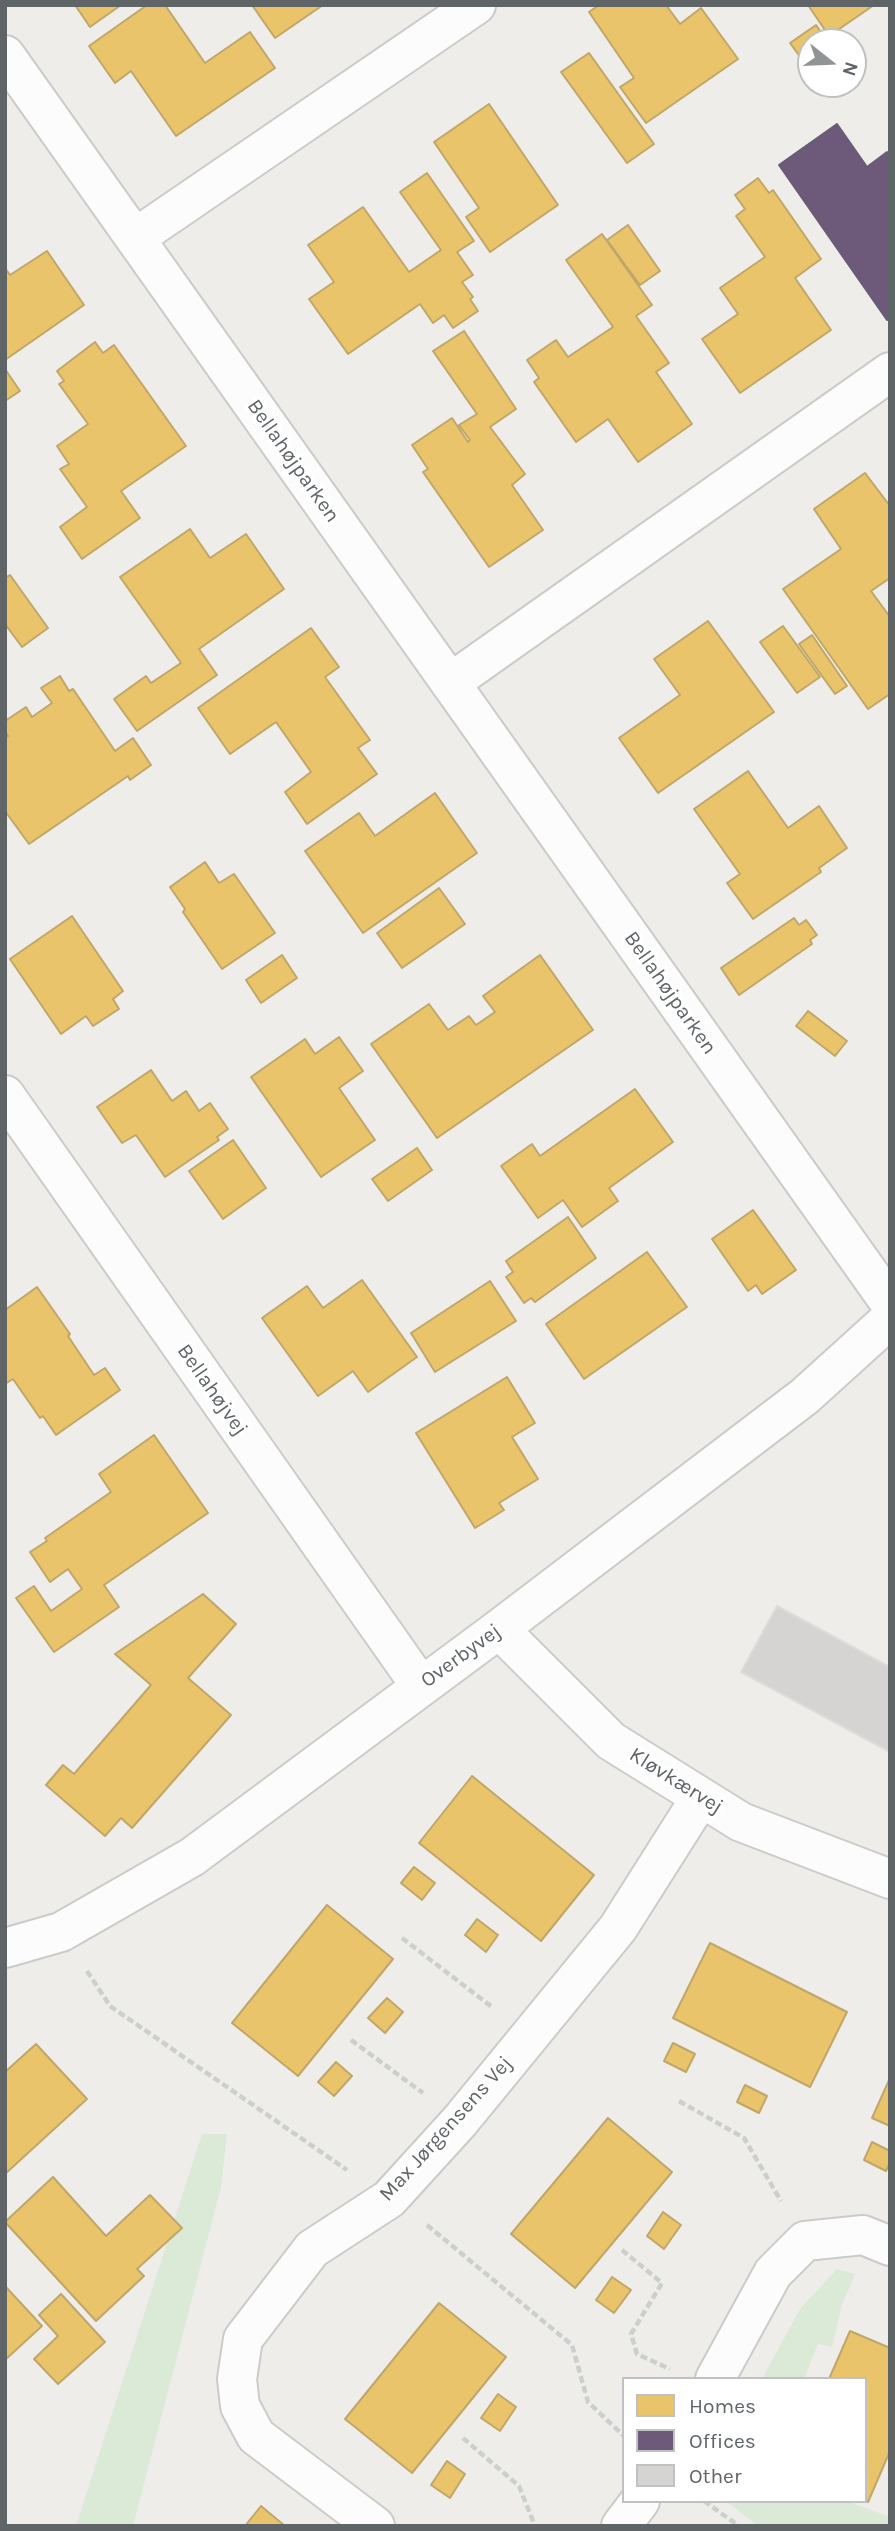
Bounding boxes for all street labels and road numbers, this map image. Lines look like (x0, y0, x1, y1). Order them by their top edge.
street label: Bellahøjparken (241, 395, 345, 527)
street label: Bellahøjparken (618, 927, 722, 1059)
street label: Bellahøjvej (171, 1339, 253, 1441)
street label: Overbyvej (416, 1619, 506, 1693)
street label: Kløvkærvej (624, 1742, 728, 1820)
street label: Max Jørgensens Vej (374, 2051, 518, 2207)

